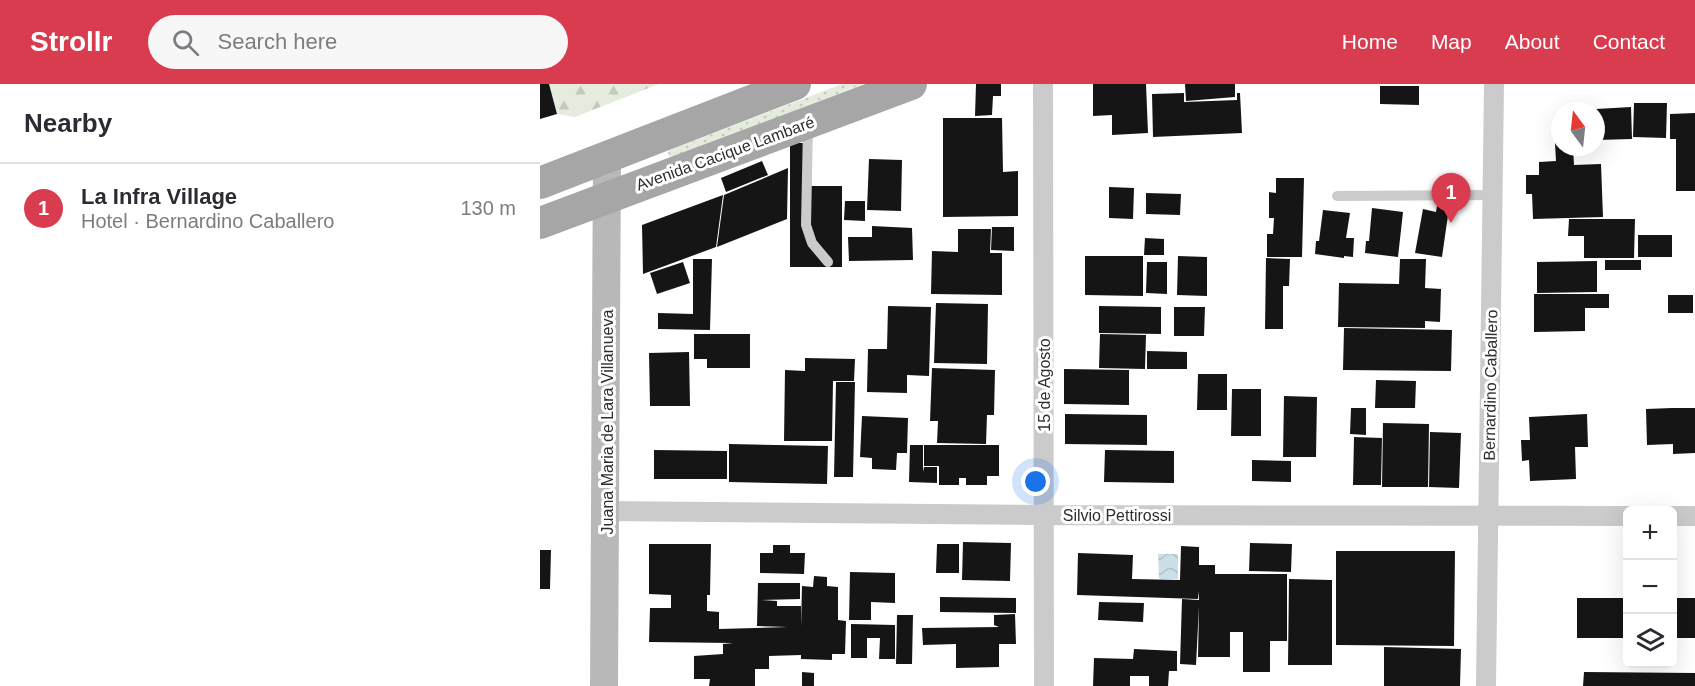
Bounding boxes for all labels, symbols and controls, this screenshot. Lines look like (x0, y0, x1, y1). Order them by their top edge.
search box (148, 15, 568, 69)
text: Strollr (30, 26, 112, 57)
icon: search (169, 26, 202, 59)
text: Search here (217, 29, 337, 54)
text: Home (1342, 30, 1398, 53)
text: Map (1431, 30, 1472, 53)
text: About (1505, 30, 1560, 53)
text: Contact (1593, 30, 1665, 53)
north arrow (1551, 102, 1605, 156)
text: Nearby (24, 108, 112, 138)
street label: Avenida Cacique Lambaré (634, 113, 817, 194)
pin: 1 (1432, 174, 1470, 223)
text: La Infra Village (81, 184, 237, 209)
text: 1 (38, 197, 49, 219)
text: 130 m (460, 197, 516, 219)
text: Hotel · Bernardino Caballero (81, 210, 334, 232)
street label: Bernardino Caballero (1481, 309, 1500, 461)
street label: Juana Maria de Lara Villanueva (599, 310, 616, 534)
street label: 15 de Agosto (1036, 338, 1053, 432)
your location (1021, 467, 1050, 496)
map controls (1623, 506, 1677, 668)
button: + (1623, 506, 1677, 560)
street label: Silvio Pettirossi (1063, 507, 1171, 524)
button: − (1623, 560, 1677, 614)
button: layers (1623, 614, 1677, 668)

